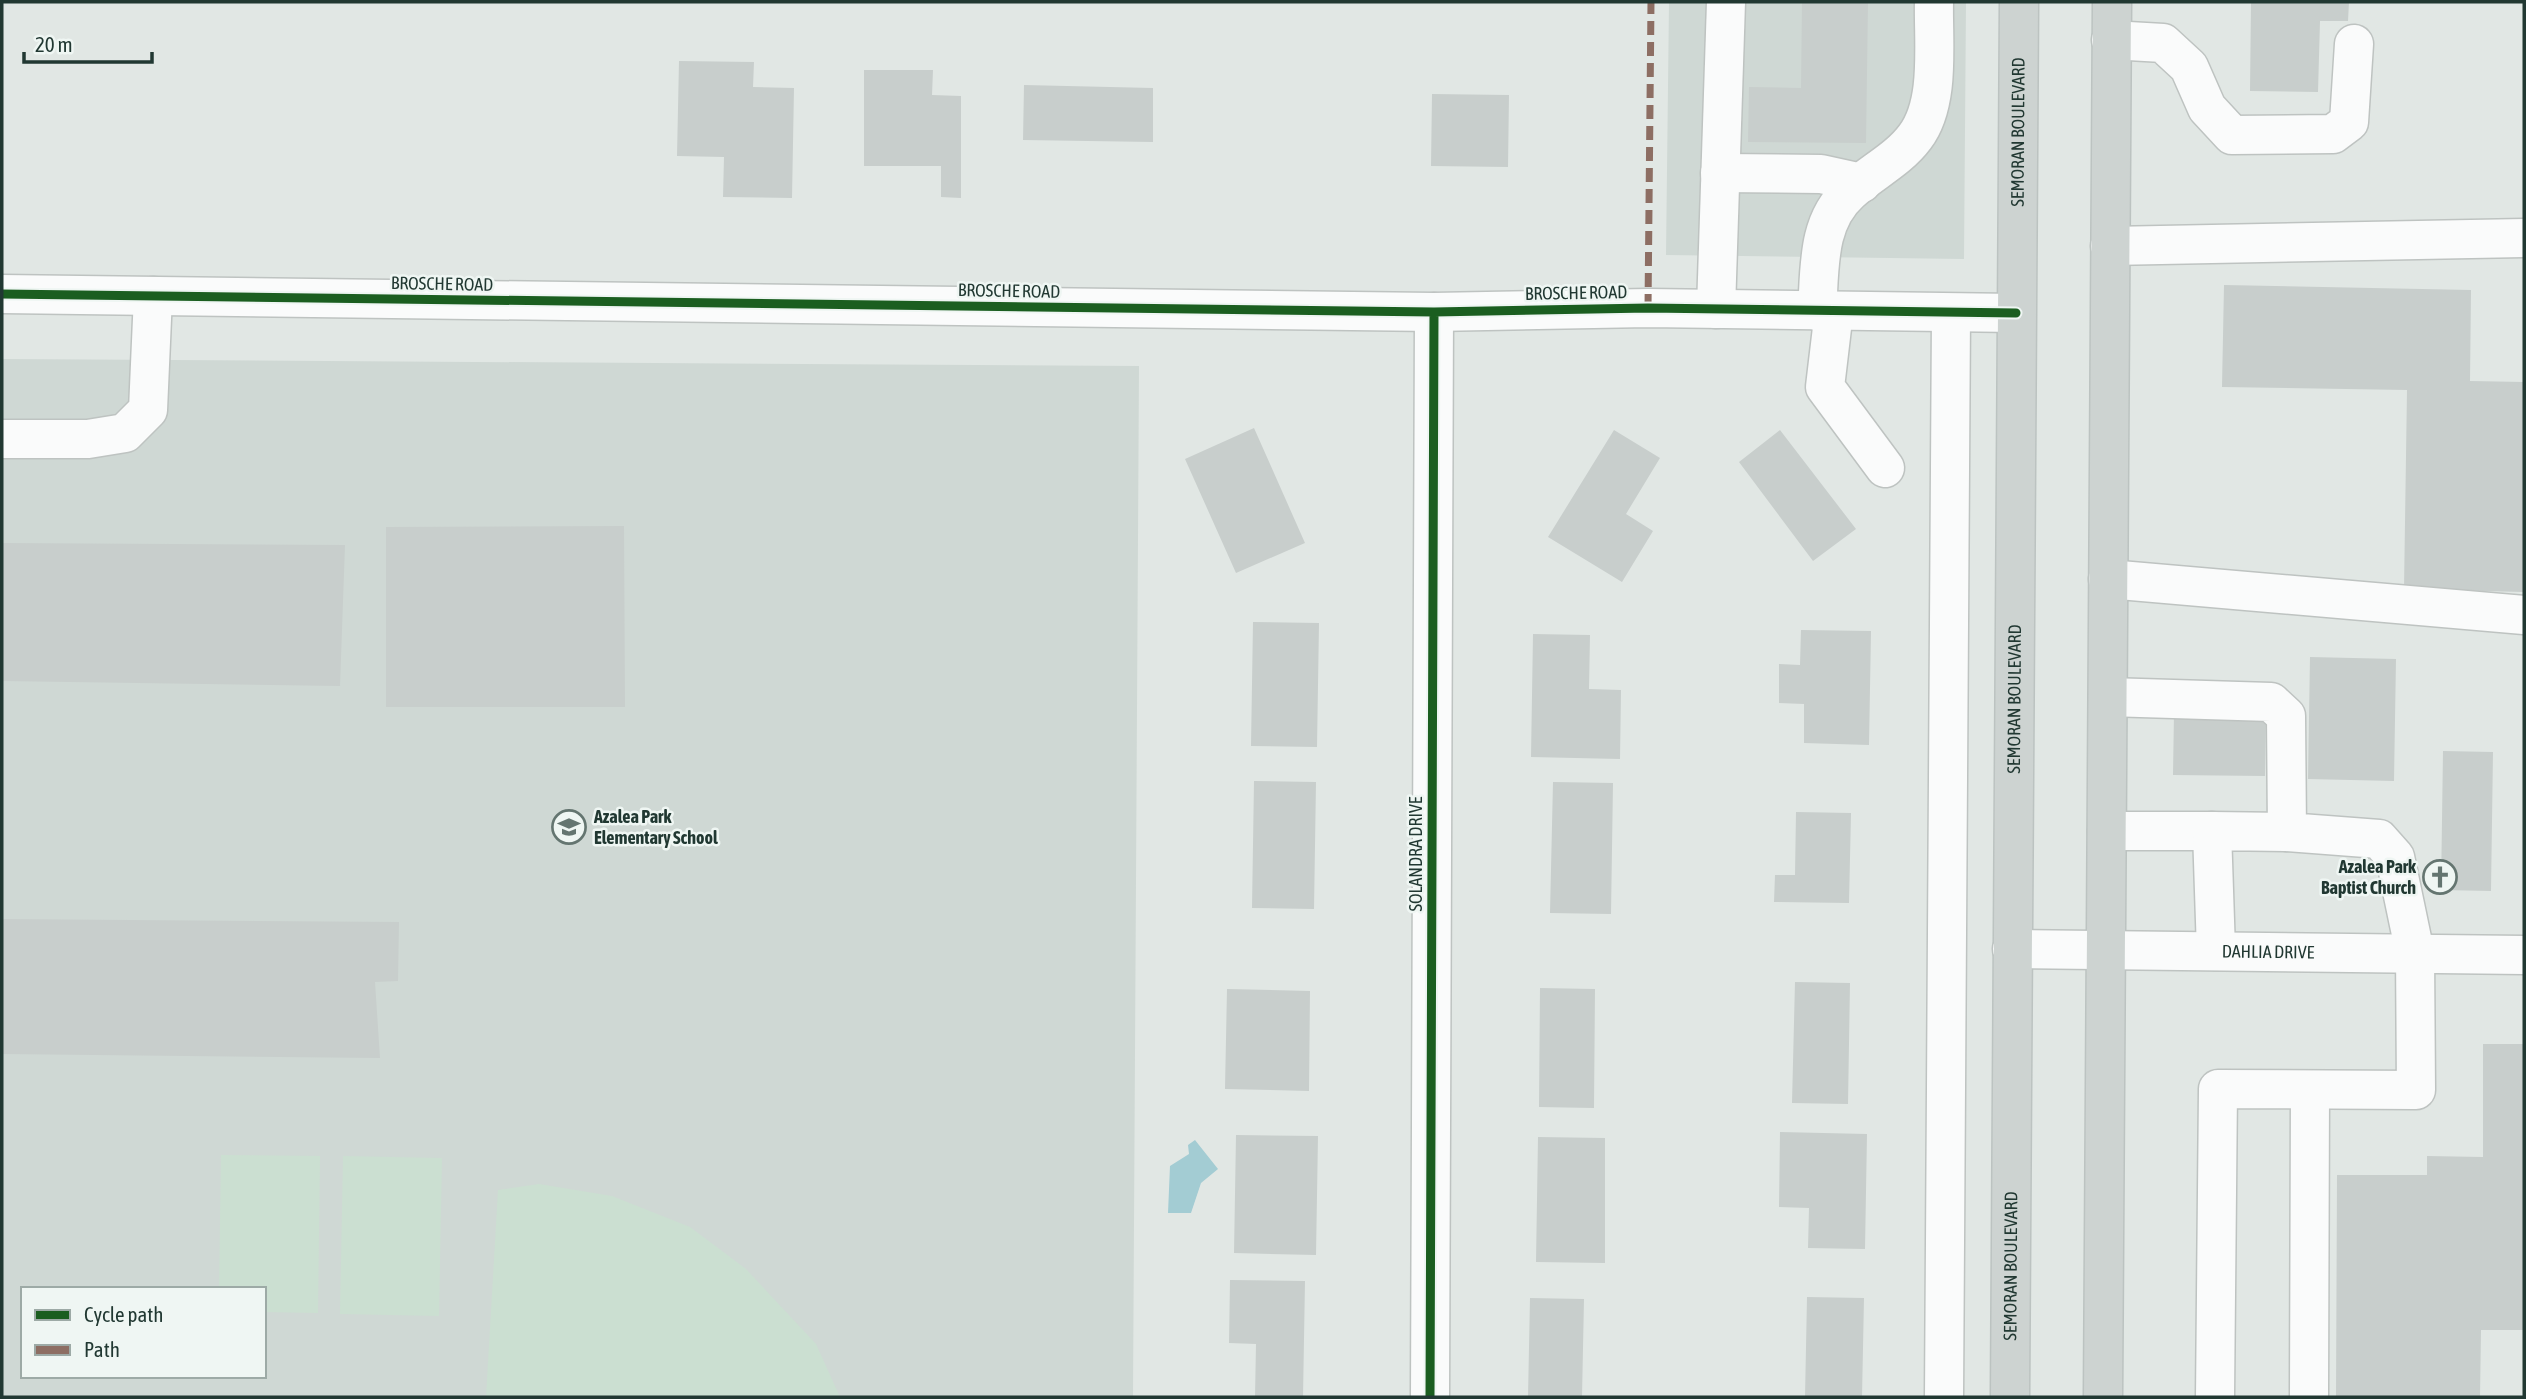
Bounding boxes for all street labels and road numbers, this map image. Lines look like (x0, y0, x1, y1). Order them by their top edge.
street label: SEMORAN BOULEVARD (2007, 57, 2029, 207)
street label: BROSCHE ROAD (391, 272, 493, 295)
street label: BROSCHE ROAD (958, 279, 1060, 302)
street label: BROSCHE ROAD (1525, 281, 1627, 304)
street label: SEMORAN BOULEVARD (2003, 624, 2025, 774)
street label: SOLANDRA DRIVE (1405, 796, 1426, 912)
street label: DAHLIA DRIVE (2222, 940, 2315, 963)
street label: SEMORAN BOULEVARD (1999, 1191, 2021, 1341)

